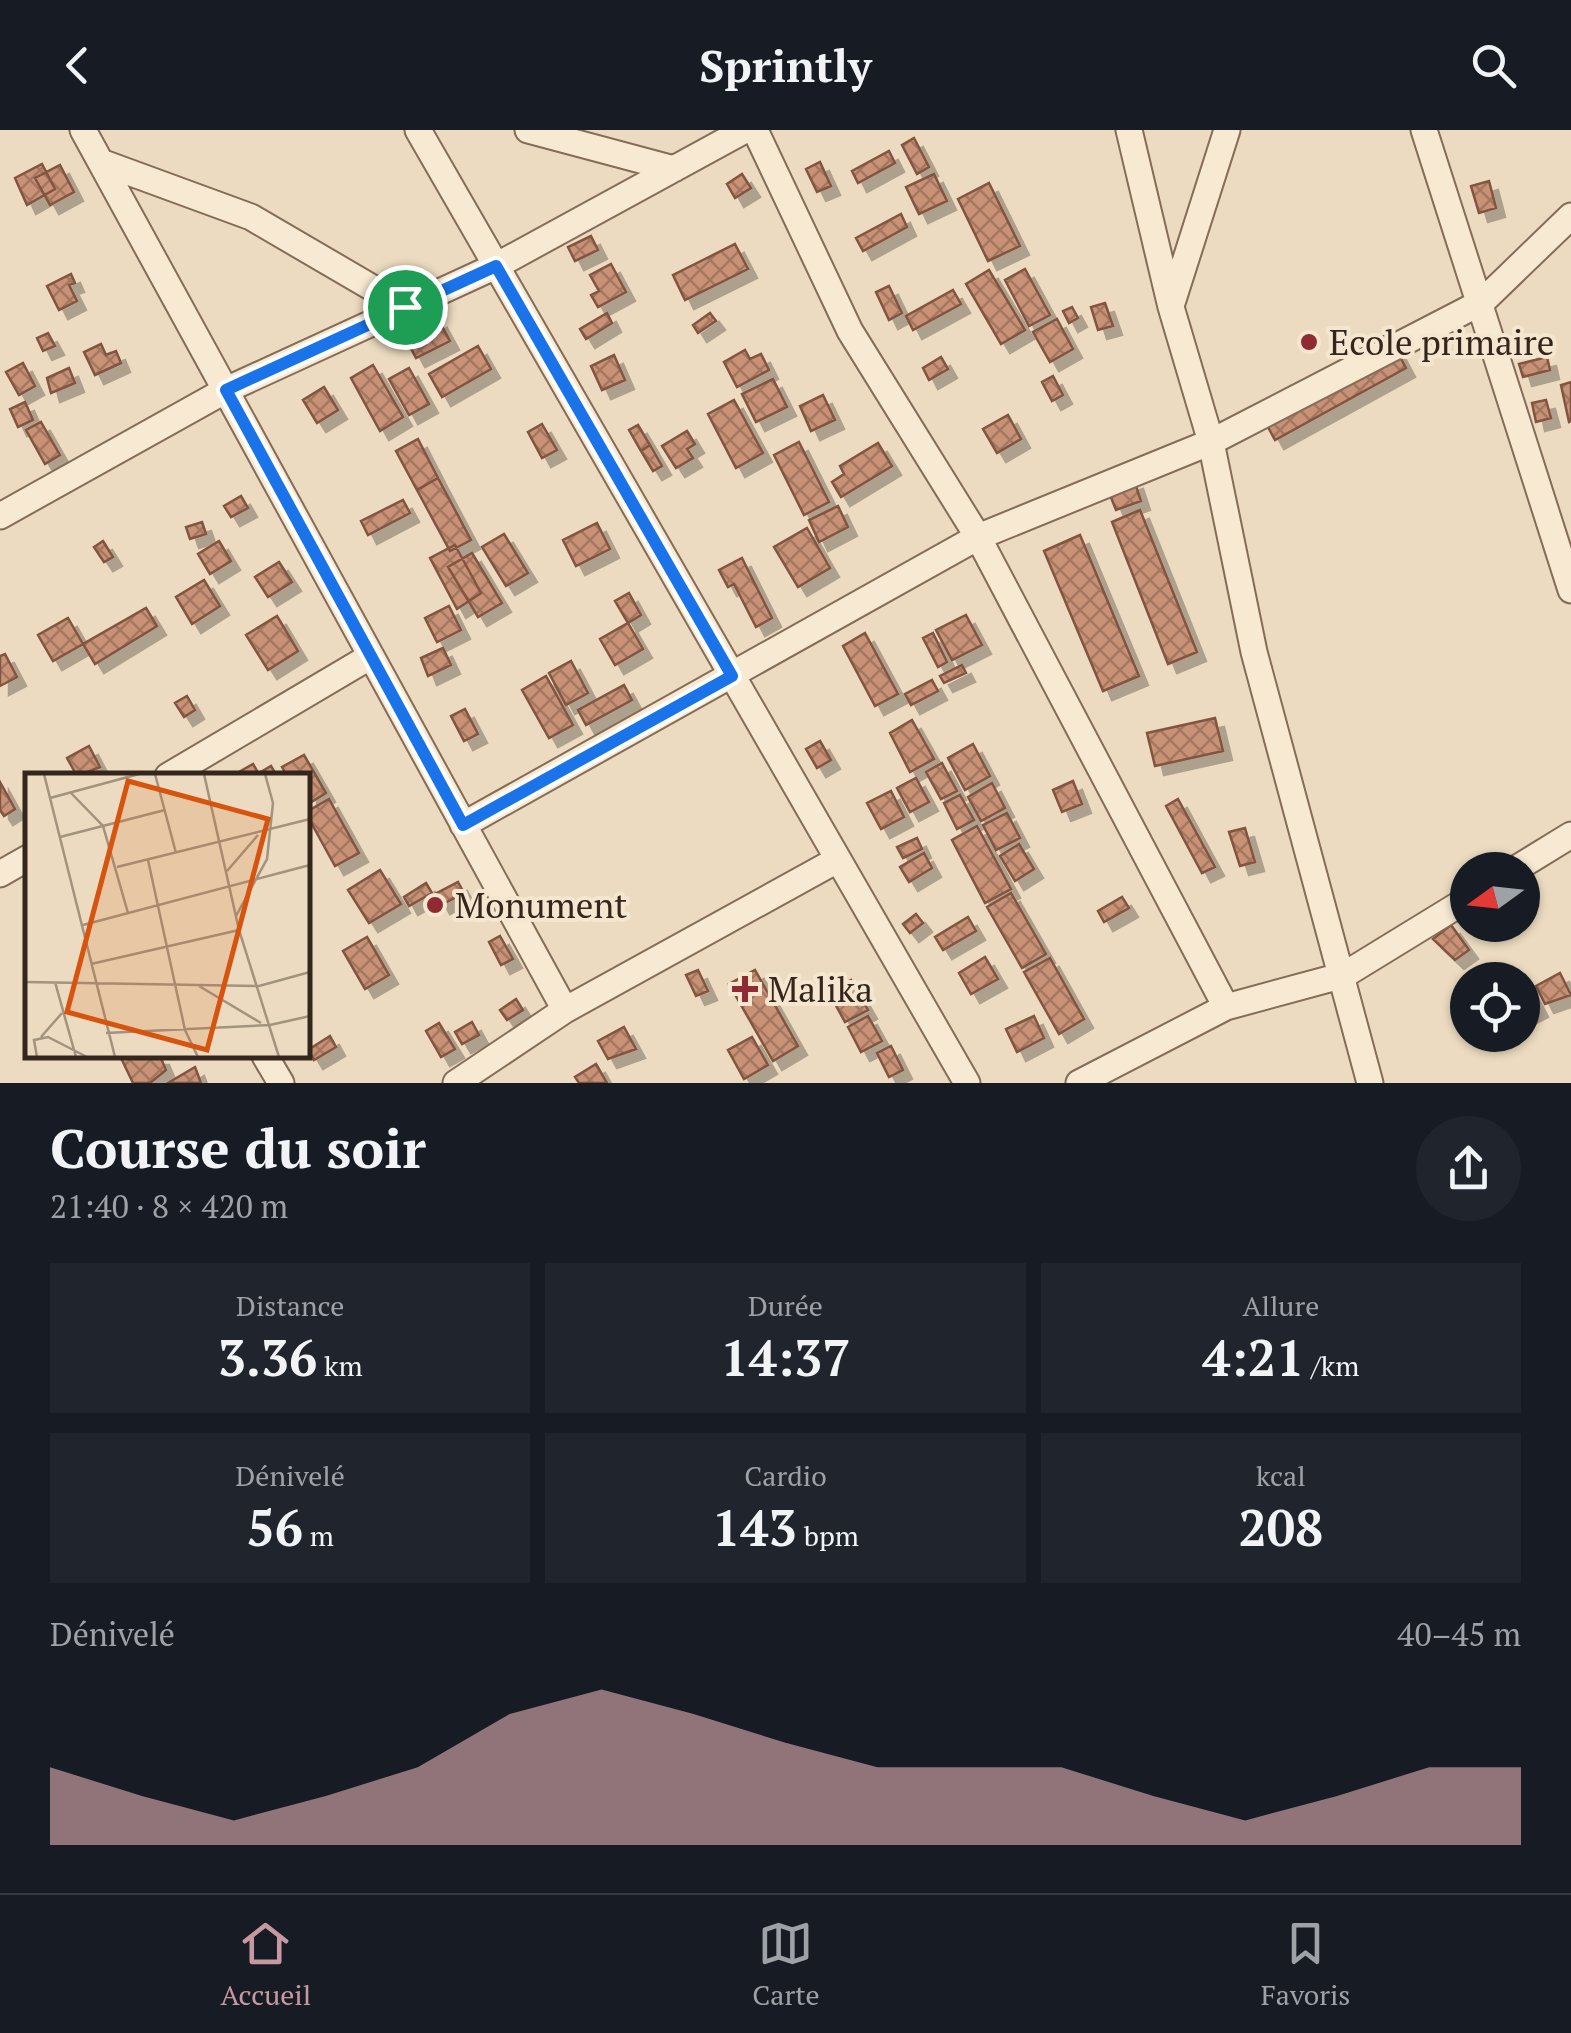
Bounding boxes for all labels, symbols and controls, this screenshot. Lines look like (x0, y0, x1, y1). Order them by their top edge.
text: Sprintly (699, 35, 872, 95)
icon: back (50, 38, 105, 93)
icon: search (1466, 38, 1521, 93)
pin (363, 265, 448, 350)
icon: arrive (378, 280, 433, 335)
place label: Ecole primaire (1329, 319, 1554, 365)
marker: Ecole primaire (1298, 331, 1320, 353)
inset map (25, 773, 310, 1058)
north arrow (1450, 852, 1540, 942)
map controls (1450, 852, 1540, 1052)
place label: Monument (455, 882, 627, 928)
marker: Monument (424, 894, 446, 916)
button: locate (1450, 962, 1540, 1052)
place label: Malika (768, 966, 873, 1012)
marker: Malika (732, 976, 758, 1002)
text: Course du soir (50, 1111, 426, 1184)
button: share (1416, 1116, 1521, 1221)
text: 21:40 · 8 × 420 m (50, 1185, 288, 1227)
text: Distance (236, 1287, 344, 1324)
text: Durée (748, 1287, 823, 1324)
text: Allure (1242, 1287, 1319, 1324)
text: 3.36 (218, 1324, 317, 1390)
text: 14:37 (720, 1324, 851, 1390)
text: 4:21 (1202, 1324, 1304, 1390)
text: km (317, 1347, 363, 1384)
text: /km (1304, 1347, 1359, 1384)
text: Dénivelé (236, 1457, 345, 1494)
text: Cardio (744, 1457, 827, 1494)
text: kcal (1256, 1457, 1306, 1494)
text: 56 (246, 1494, 303, 1560)
text: 143 (712, 1494, 797, 1560)
text: 208 (1238, 1494, 1323, 1560)
text: m (303, 1517, 334, 1554)
text: bpm (797, 1517, 859, 1554)
text: Dénivelé (50, 1613, 175, 1655)
text: 40–45 m (1397, 1613, 1521, 1655)
tab: Accueil (221, 1916, 311, 2013)
tab: Carte (752, 1916, 820, 2013)
tab: Favoris (1261, 1916, 1351, 2013)

